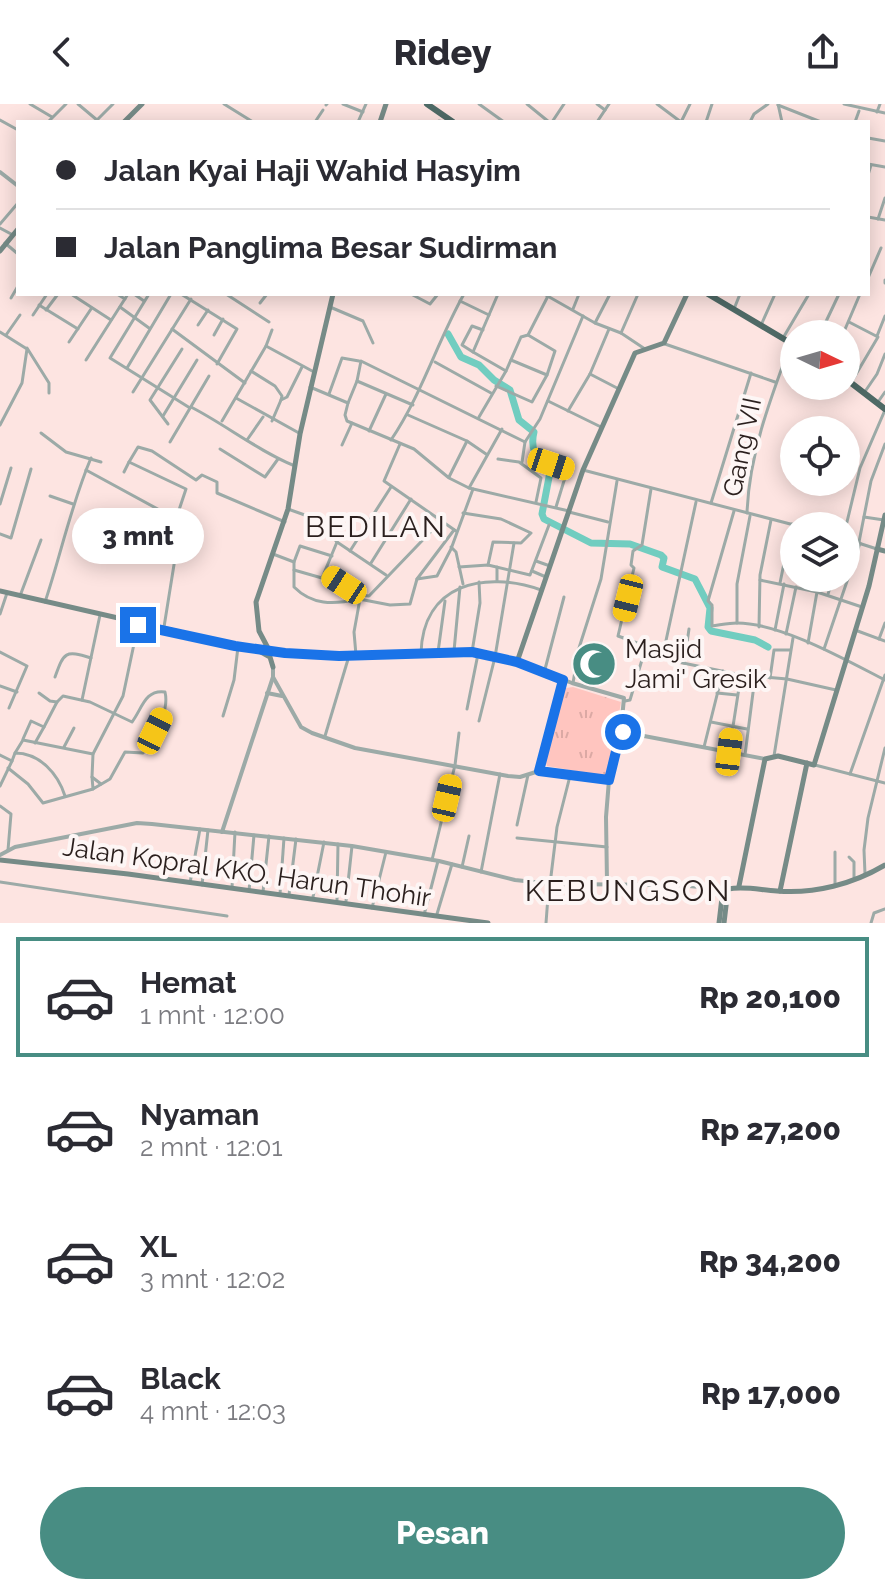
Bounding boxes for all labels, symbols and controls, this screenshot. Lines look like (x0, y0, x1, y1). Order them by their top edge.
icon: back (40, 30, 84, 74)
icon: share (801, 30, 845, 74)
text: Ridey (393, 31, 492, 73)
text: Jalan Kyai Haji Wahid Hasyim (104, 153, 521, 188)
text: Jalan Panglima Besar Sudirman (104, 230, 557, 265)
north arrow (780, 320, 860, 400)
map controls (780, 320, 860, 592)
street label: Gang VII (717, 395, 767, 499)
button: locate (780, 416, 860, 496)
car (524, 445, 578, 483)
callout: 3 mnt (72, 509, 204, 565)
district label: BEDILAN (305, 509, 447, 544)
button: layers (780, 512, 860, 592)
text: 3 mnt (102, 521, 174, 551)
car (317, 562, 371, 608)
car (611, 572, 645, 624)
route end (120, 607, 156, 643)
place label: Masjid Jami' Gresik (625, 634, 767, 694)
mosque icon: Masjid Jami' Gresik (570, 640, 618, 688)
car (134, 704, 176, 758)
route start (605, 714, 641, 750)
car (714, 727, 744, 777)
car (430, 772, 464, 824)
street label: Jalan Kopral KKO. Harun Thohir (61, 831, 433, 913)
district label: KEBUNGSON (525, 873, 731, 908)
icon: car (44, 961, 116, 1033)
text: Hemat (140, 965, 237, 1000)
text: Rp 20,100 (699, 980, 841, 1015)
text: 1 mnt · 12:00 (140, 1000, 285, 1030)
icon: car (44, 1093, 116, 1165)
text: Nyaman (140, 1097, 260, 1132)
text: Rp 27,200 (700, 1112, 841, 1147)
text: 2 mnt · 12:01 (140, 1132, 283, 1162)
icon: car (44, 1225, 116, 1297)
text: XL (140, 1229, 177, 1264)
text: Rp 34,200 (699, 1244, 841, 1279)
text: 3 mnt · 12:02 (140, 1264, 285, 1294)
icon: car (44, 1357, 116, 1429)
text: Black (140, 1361, 221, 1396)
text: Rp 17,000 (701, 1376, 841, 1411)
text: 4 mnt · 12:03 (140, 1396, 286, 1426)
button: Pesan (40, 1487, 845, 1579)

